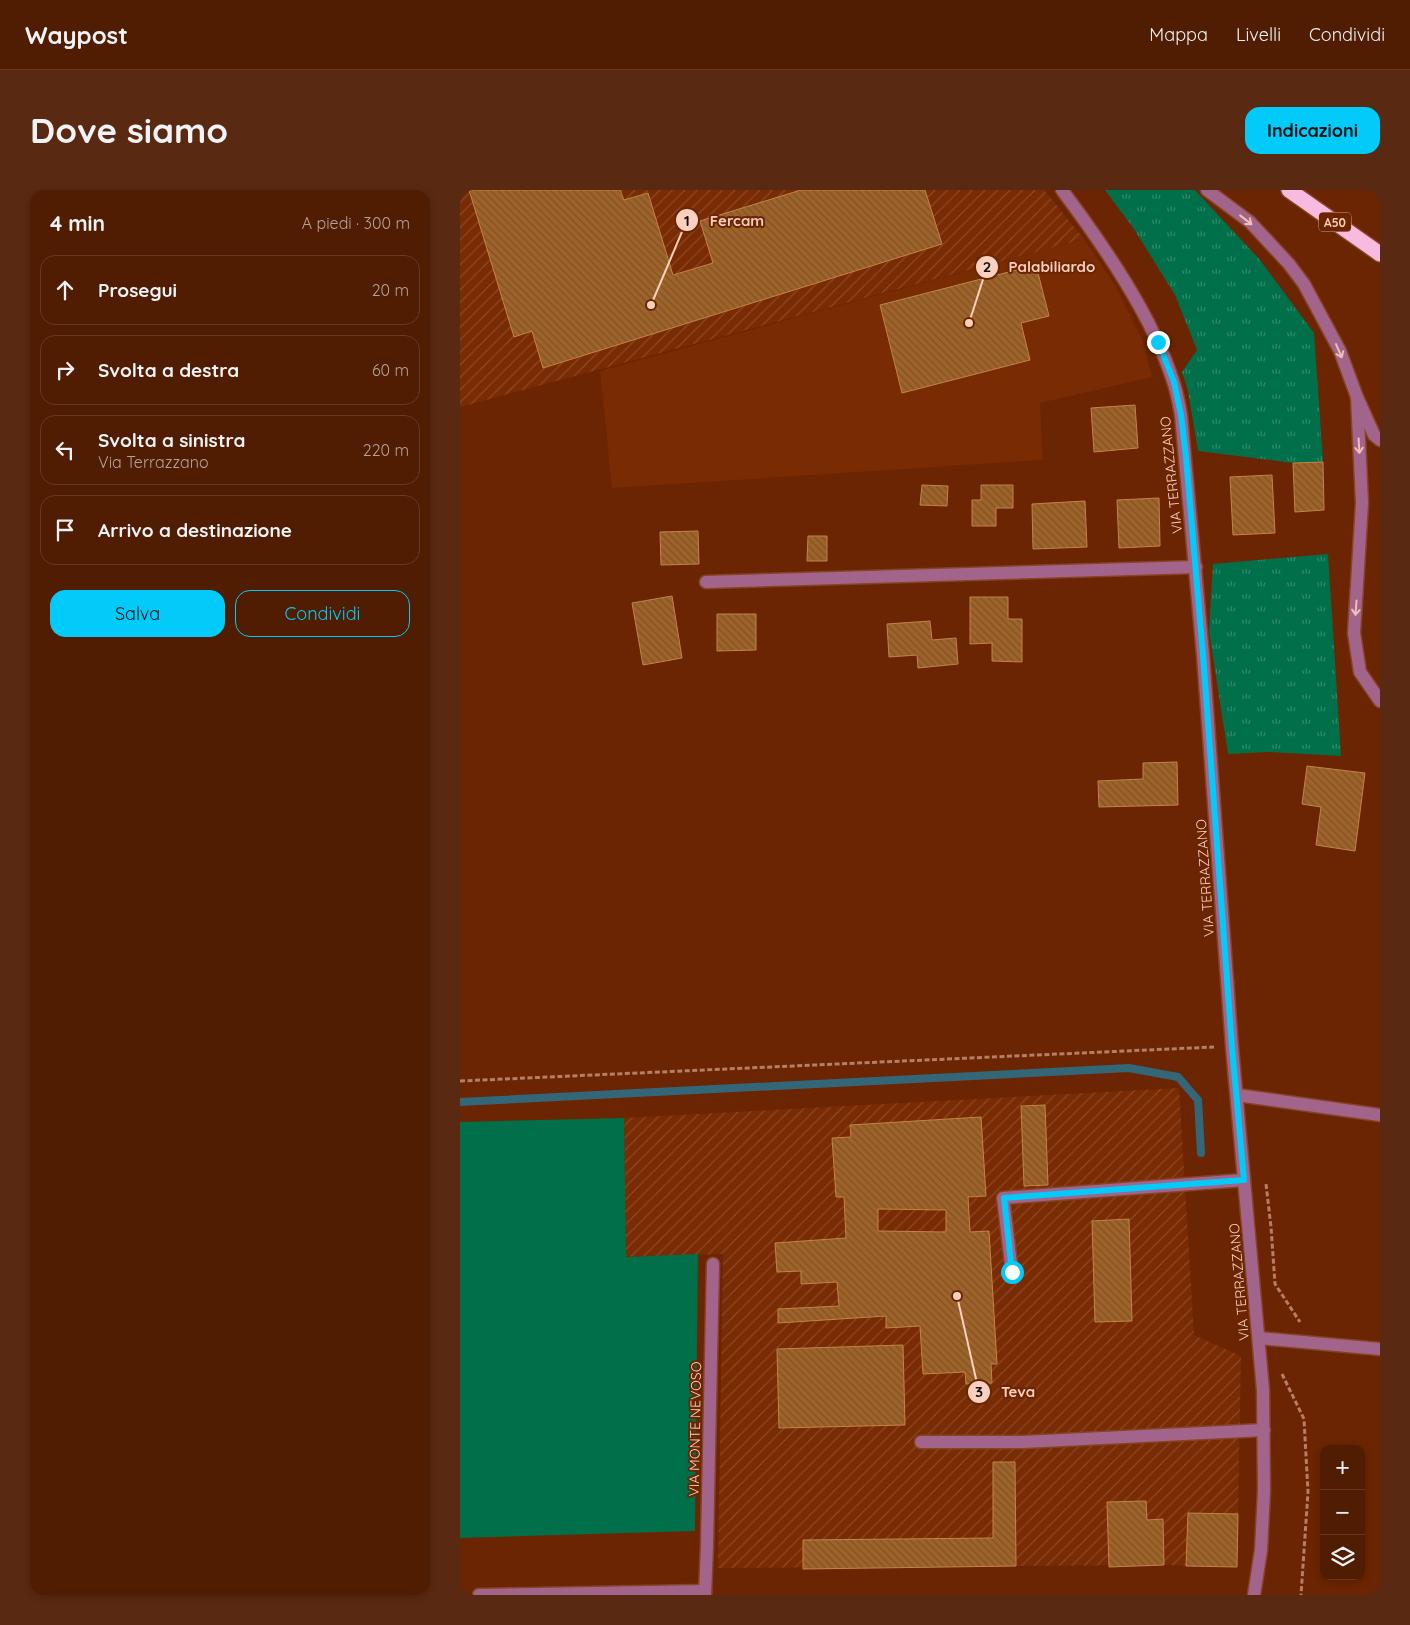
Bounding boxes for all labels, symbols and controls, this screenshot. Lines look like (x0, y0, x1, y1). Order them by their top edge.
text: Waypost (25, 20, 128, 50)
text: Mappa (1149, 23, 1208, 46)
text: Livelli (1236, 23, 1281, 46)
text: Condividi (1309, 23, 1385, 46)
button: Indicazioni (1245, 107, 1380, 154)
text: Dove siamo (30, 108, 228, 152)
callout: Fercam (675, 205, 774, 235)
text: 4 min (50, 210, 105, 236)
text: 1 (684, 211, 690, 230)
text: Fercam (710, 211, 764, 230)
road number: A50 (1319, 212, 1351, 232)
text: A piedi · 300 m (302, 213, 410, 233)
one-way arrow (1239, 214, 1252, 225)
callout: Palabiliardo (974, 252, 1106, 282)
text: 2 (983, 257, 991, 276)
text: Palabiliardo (1009, 257, 1095, 276)
icon: ahead (51, 276, 79, 304)
text: Prosegui (98, 278, 177, 302)
text: 20 m (372, 280, 409, 300)
route end (1147, 331, 1170, 354)
one-way arrow (1335, 343, 1345, 358)
icon: right (51, 356, 79, 384)
text: Svolta a destra (98, 358, 239, 382)
text: 60 m (372, 360, 409, 380)
street label: VIA TERRAZZANO (1156, 415, 1186, 535)
text: Svolta a sinistra (98, 428, 245, 452)
icon: left (51, 436, 79, 464)
one-way arrow (1355, 437, 1364, 453)
text: 220 m (363, 440, 409, 460)
text: Via Terrazzano (98, 452, 209, 472)
icon: arrive (51, 516, 79, 544)
text: Arrivo a destinazione (98, 518, 292, 542)
button: Salva (50, 590, 225, 637)
button: Condividi (235, 590, 410, 637)
one-way arrow (1351, 600, 1360, 616)
street label: VIA TERRAZZANO (1192, 818, 1218, 937)
street label: VIA TERRAZZANO (1225, 1222, 1253, 1342)
route start (1001, 1261, 1024, 1284)
street label: VIA MONTE NEVOSO (685, 1361, 705, 1497)
callout: Teva (966, 1377, 1045, 1407)
text: 3 (975, 1382, 983, 1401)
text: Teva (1001, 1382, 1035, 1401)
map controls (1320, 1445, 1365, 1580)
button: + (1320, 1445, 1365, 1490)
button: − (1320, 1490, 1365, 1535)
button: layers (1320, 1535, 1365, 1580)

